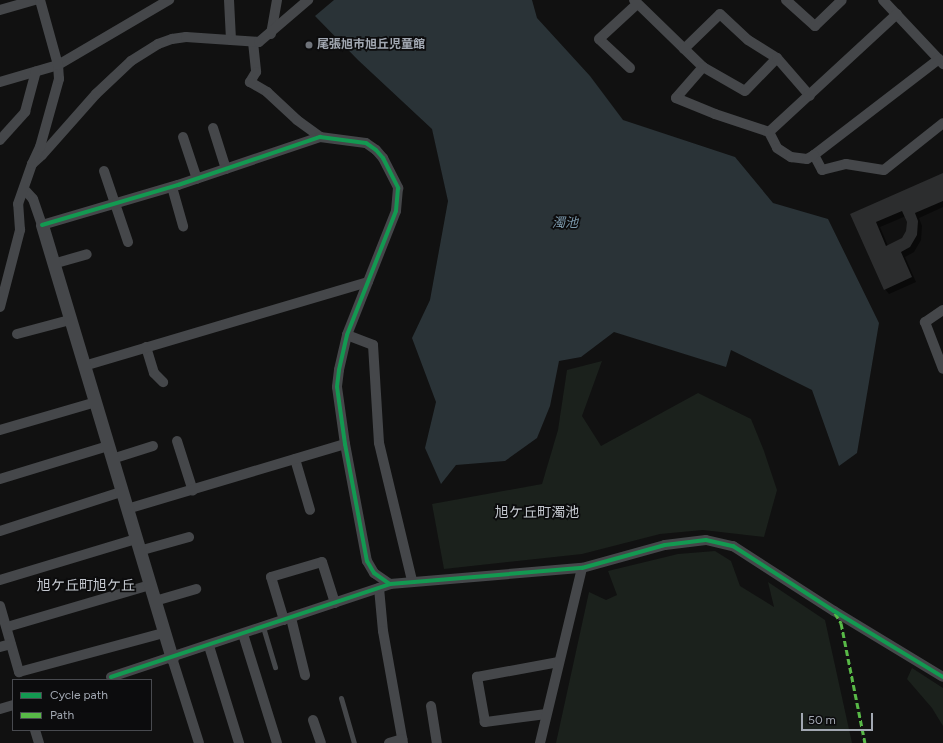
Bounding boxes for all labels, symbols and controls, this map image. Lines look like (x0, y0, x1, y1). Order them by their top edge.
place label: 尾張旭市旭丘児童館 (317, 38, 425, 52)
marker: 尾張旭市旭丘児童館 (304, 40, 314, 50)
water label: 濁池 (552, 215, 578, 231)
district label: 旭ケ丘町濁池 (495, 505, 579, 521)
district label: 旭ケ丘町旭ケ丘 (37, 578, 135, 594)
legend (12, 679, 152, 731)
text: Cycle path (50, 688, 108, 702)
scale bar (803, 705, 875, 731)
text: Path (50, 708, 74, 722)
text: 50 m (808, 713, 836, 727)

